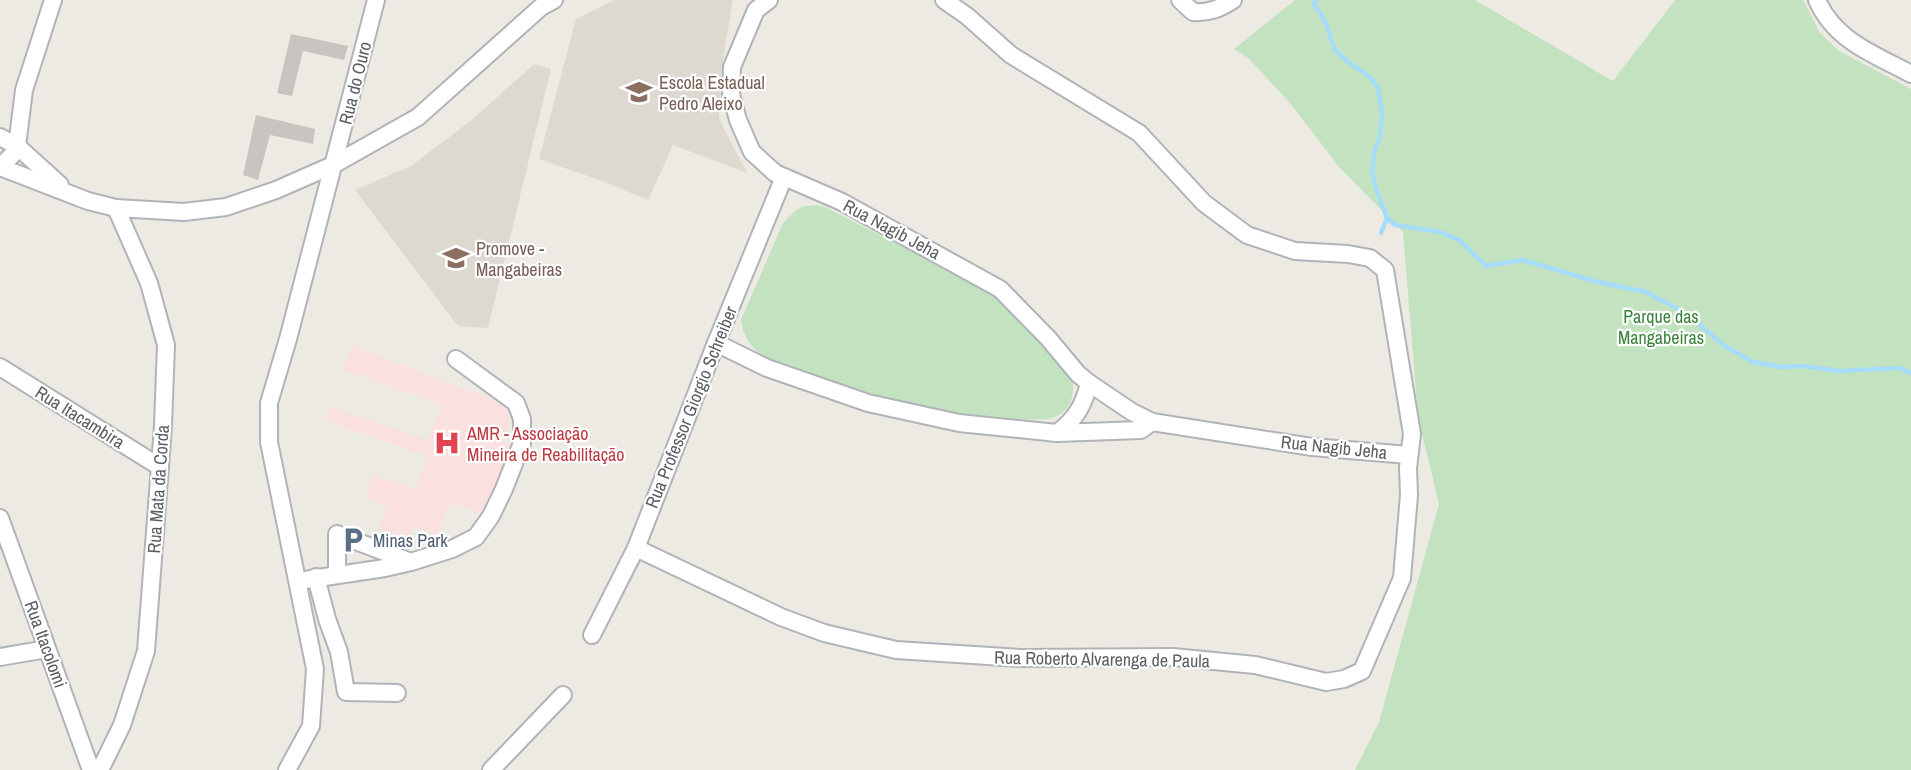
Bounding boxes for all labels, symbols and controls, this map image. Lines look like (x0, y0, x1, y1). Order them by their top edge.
street label: Rua do Ouro (333, 39, 377, 127)
place label: Escola Estadual Pedro Aleixo (659, 70, 765, 116)
school or university icon: Escola Estadual Pedro Aleixo (624, 77, 654, 107)
street label: Rua Nagib Jeha (839, 193, 945, 265)
place label: Promove - Mangabeiras (476, 236, 562, 282)
school or university icon: Promove - Mangabeiras (441, 243, 471, 273)
street label: Rua Professor Giorgio Schreiber (639, 302, 743, 512)
park label: Parque das Mangabeiras (1618, 304, 1704, 350)
street label: Rua Itacambira (31, 380, 129, 454)
place label: AMR - Associação Mineira de Reabilitação (466, 421, 625, 467)
street label: Rua Mata da Corda (141, 424, 175, 554)
hospital icon: AMR - Associação Mineira de Reabilitação (432, 428, 462, 458)
street label: Rua Nagib Jeha (1280, 429, 1388, 465)
parking icon: Minas Park (338, 525, 368, 555)
place label: Minas Park (373, 528, 448, 553)
street label: Rua Itacolomi (19, 597, 73, 691)
street label: Rua Roberto Alvarenga de Paula (994, 645, 1210, 673)

